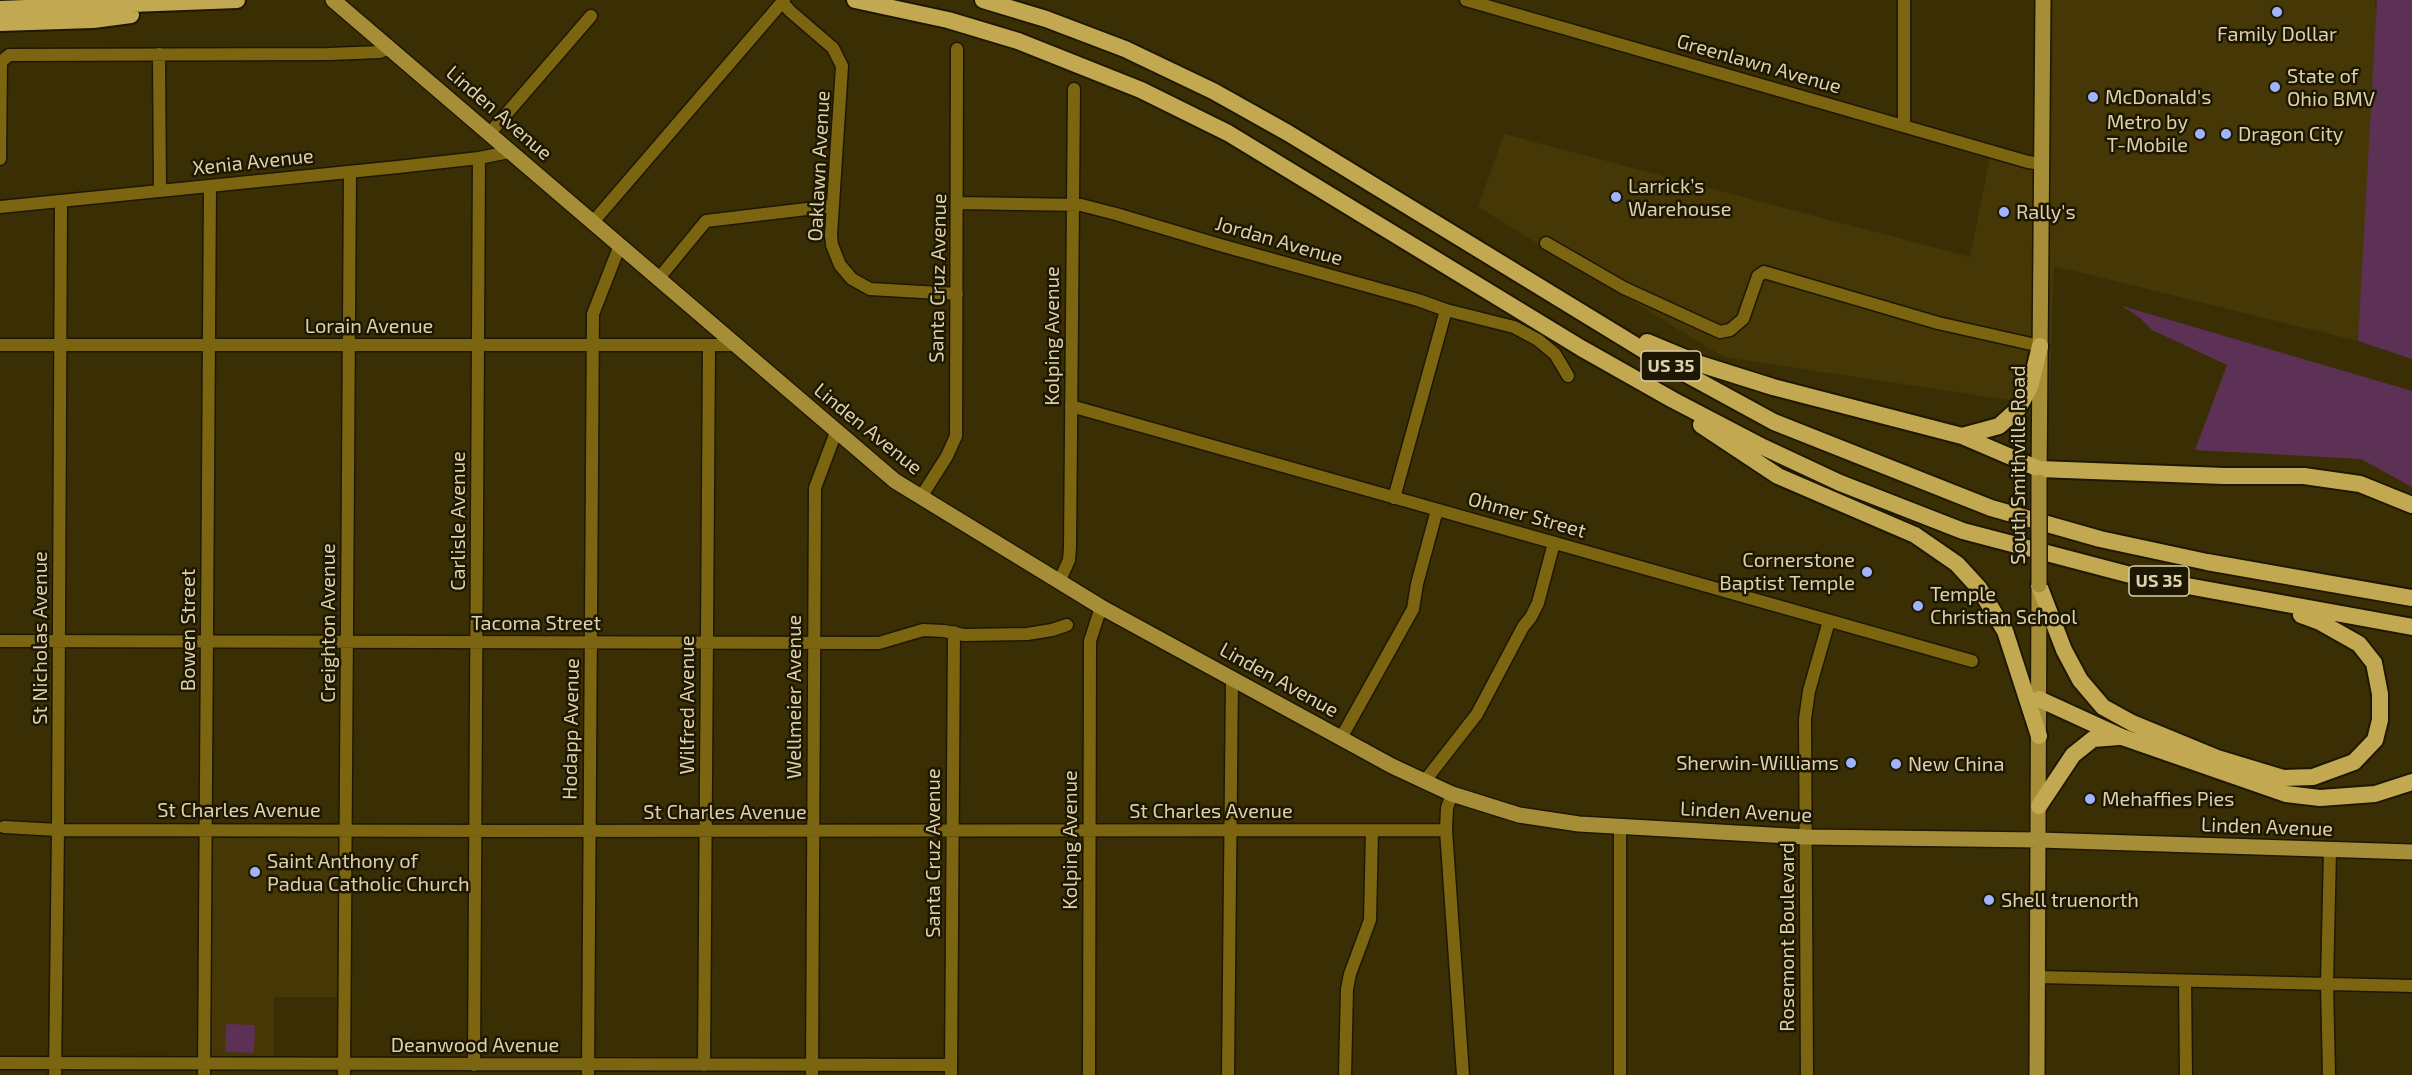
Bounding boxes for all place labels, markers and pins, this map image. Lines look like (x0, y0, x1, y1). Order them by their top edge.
marker: Family Dollar (2270, 5, 2284, 19)
place label: Family Dollar (2217, 22, 2337, 46)
place label: State of Ohio BMV (2287, 64, 2375, 111)
marker: State of Ohio BMV (2268, 80, 2282, 94)
place label: McDonald's (2105, 85, 2211, 109)
marker: McDonald's (2086, 90, 2100, 104)
place label: Metro by T-Mobile (2107, 110, 2188, 157)
place label: Dragon City (2238, 122, 2343, 146)
marker: Metro by T-Mobile (2193, 127, 2207, 141)
marker: Dragon City (2219, 127, 2233, 141)
place label: Larrick’s Warehouse (1628, 174, 1731, 221)
marker: Larrick’s Warehouse (1609, 190, 1623, 204)
place label: Rally's (2016, 200, 2076, 224)
marker: Rally's (1997, 205, 2011, 219)
place label: Cornerstone Baptist Temple (1719, 548, 1855, 595)
marker: Cornerstone Baptist Temple (1860, 565, 1874, 579)
place label: Temple Christian School (1930, 582, 2077, 629)
marker: Temple Christian School (1911, 599, 1925, 613)
place label: Sherwin-Williams (1676, 751, 1839, 775)
place label: New China (1908, 752, 2004, 776)
marker: Sherwin-Williams (1844, 756, 1858, 770)
marker: New China (1889, 757, 1903, 771)
place label: Mehaffies Pies (2102, 787, 2234, 811)
marker: Mehaffies Pies (2083, 792, 2097, 806)
place label: Saint Anthony of Padua Catholic Church (267, 849, 470, 896)
marker: Saint Anthony of Padua Catholic Church (248, 865, 262, 879)
place label: Shell truenorth (2001, 888, 2139, 912)
marker: Shell truenorth (1982, 893, 1996, 907)

